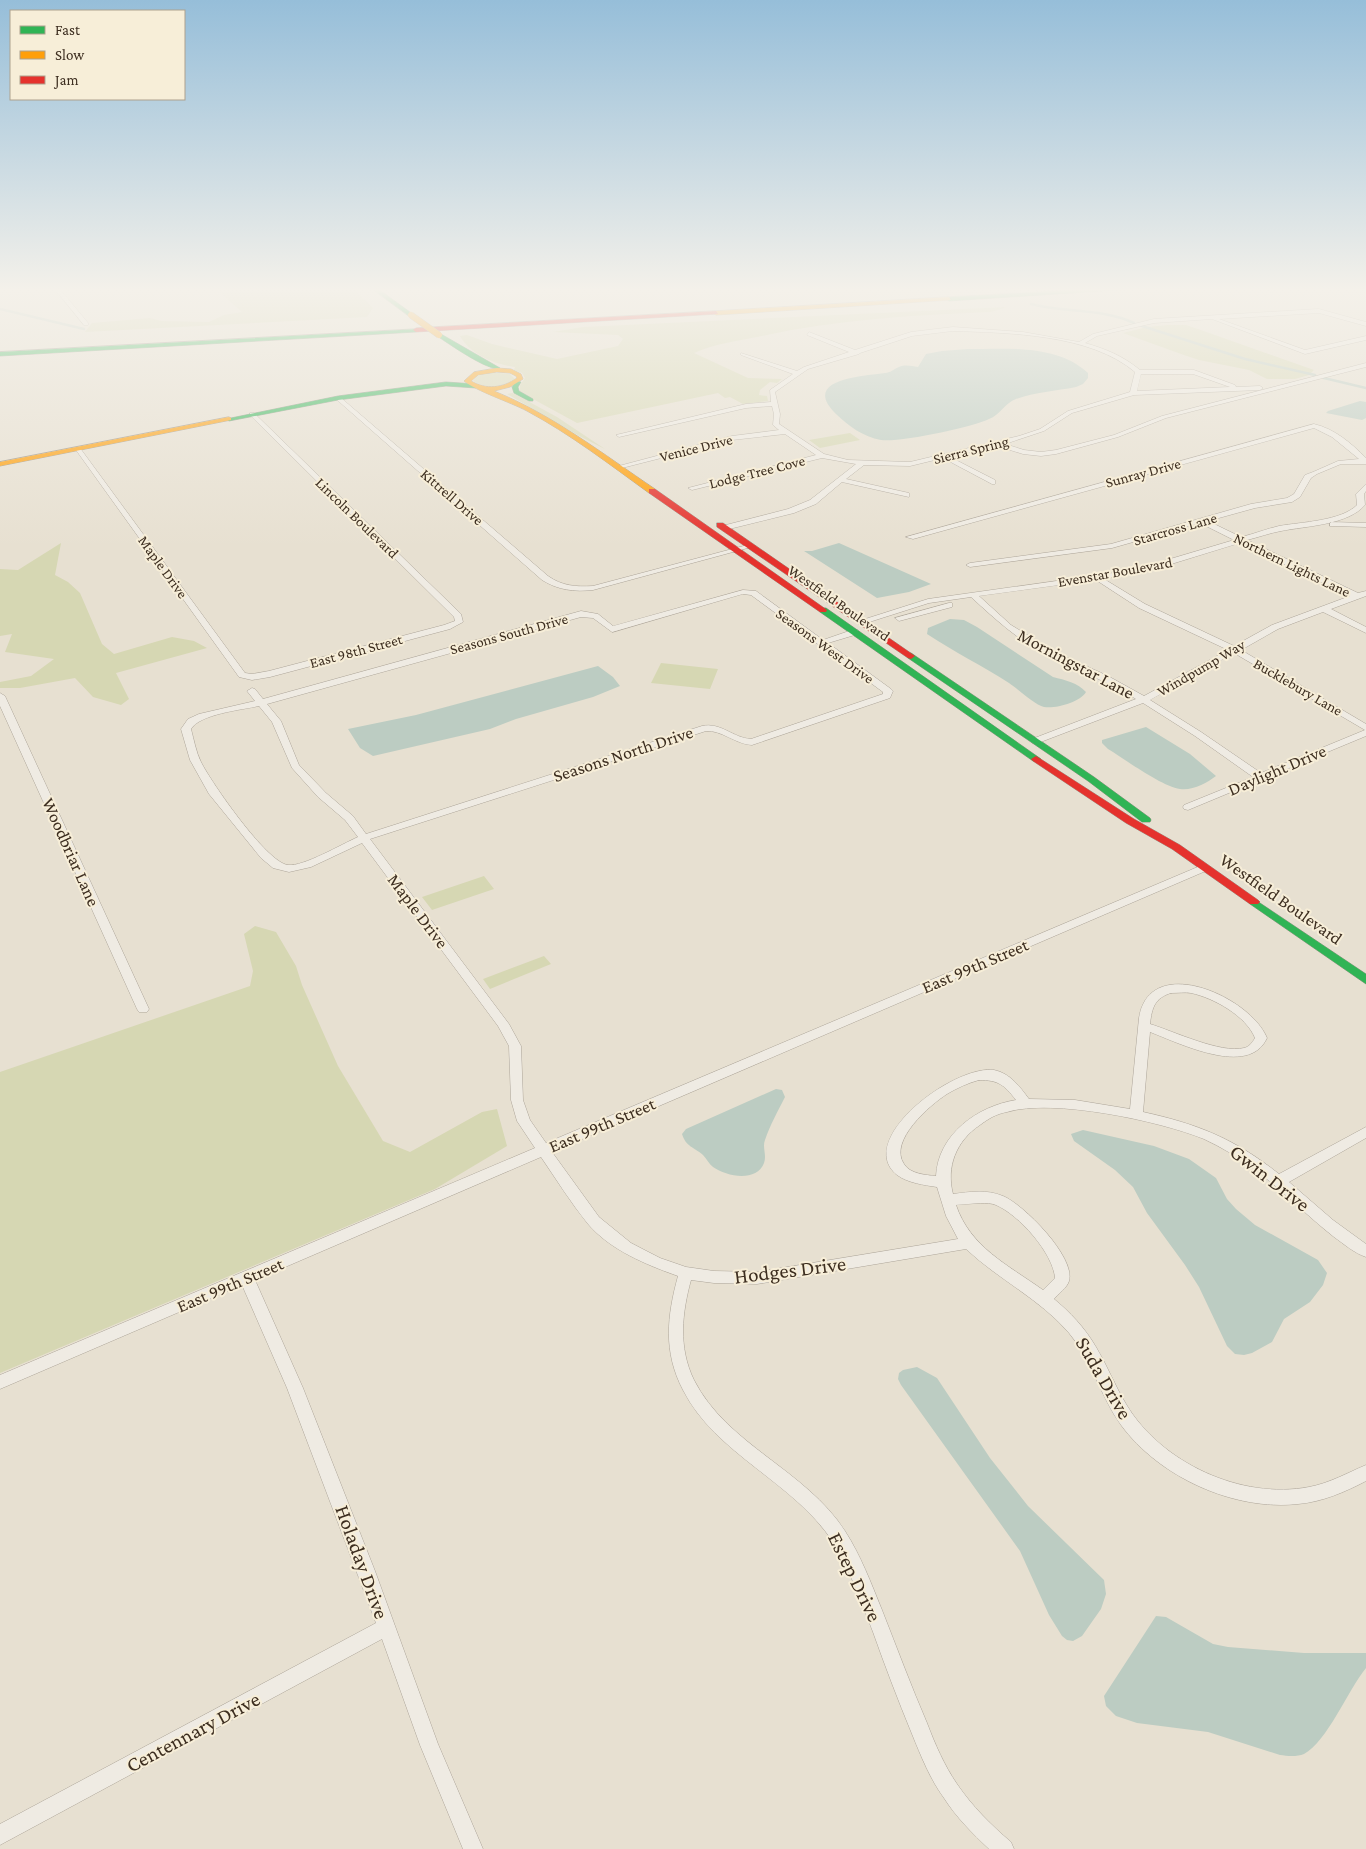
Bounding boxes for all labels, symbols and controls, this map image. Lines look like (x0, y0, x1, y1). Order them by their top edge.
legend (10, 10, 185, 100)
text: Fast (55, 22, 81, 38)
text: Slow (55, 47, 85, 63)
text: Jam (53, 72, 78, 89)
street label: Venice Drive (658, 431, 735, 465)
street label: Sierra Spring (932, 433, 1011, 468)
street label: Lodge Tree Cove (707, 452, 807, 493)
street label: Sunray Drive (1104, 455, 1183, 492)
street label: Kittrell Drive (418, 466, 487, 529)
street label: Lincoln Boulevard (312, 475, 402, 562)
street label: Starcross Lane (1131, 509, 1219, 549)
street label: Northern Lights Lane (1231, 530, 1353, 601)
street label: Maple Drive (134, 533, 191, 602)
street label: Evenstar Boulevard (1057, 554, 1174, 590)
street label: Westfield Boulevard (785, 562, 893, 644)
street label: Seasons West Drive (773, 605, 877, 687)
street label: Seasons South Drive (448, 610, 570, 657)
street label: Morningstar Lane (1014, 625, 1138, 703)
street label: East 98th Street (308, 631, 405, 671)
street label: Windpump Way (1154, 636, 1248, 701)
street label: Bucklebury Lane (1250, 655, 1346, 720)
street label: Seasons North Drive (550, 722, 696, 786)
street label: Daylight Drive (1225, 740, 1329, 800)
street label: Woodbriar Lane (38, 795, 104, 909)
street label: Westfield Boulevard (1216, 849, 1346, 949)
street label: Maple Drive (384, 870, 452, 952)
street label: East 99th Street (919, 934, 1032, 997)
street label: East 99th Street (546, 1093, 659, 1156)
street label: Gwin Drive (1225, 1139, 1315, 1217)
street label: Hodges Drive (733, 1251, 847, 1289)
street label: East 99th Street (174, 1253, 287, 1316)
street label: Suda Drive (1071, 1332, 1137, 1424)
street label: Holaday Drive (330, 1502, 394, 1622)
street label: Estep Drive (823, 1528, 887, 1626)
street label: Centennary Drive (122, 1687, 264, 1777)

